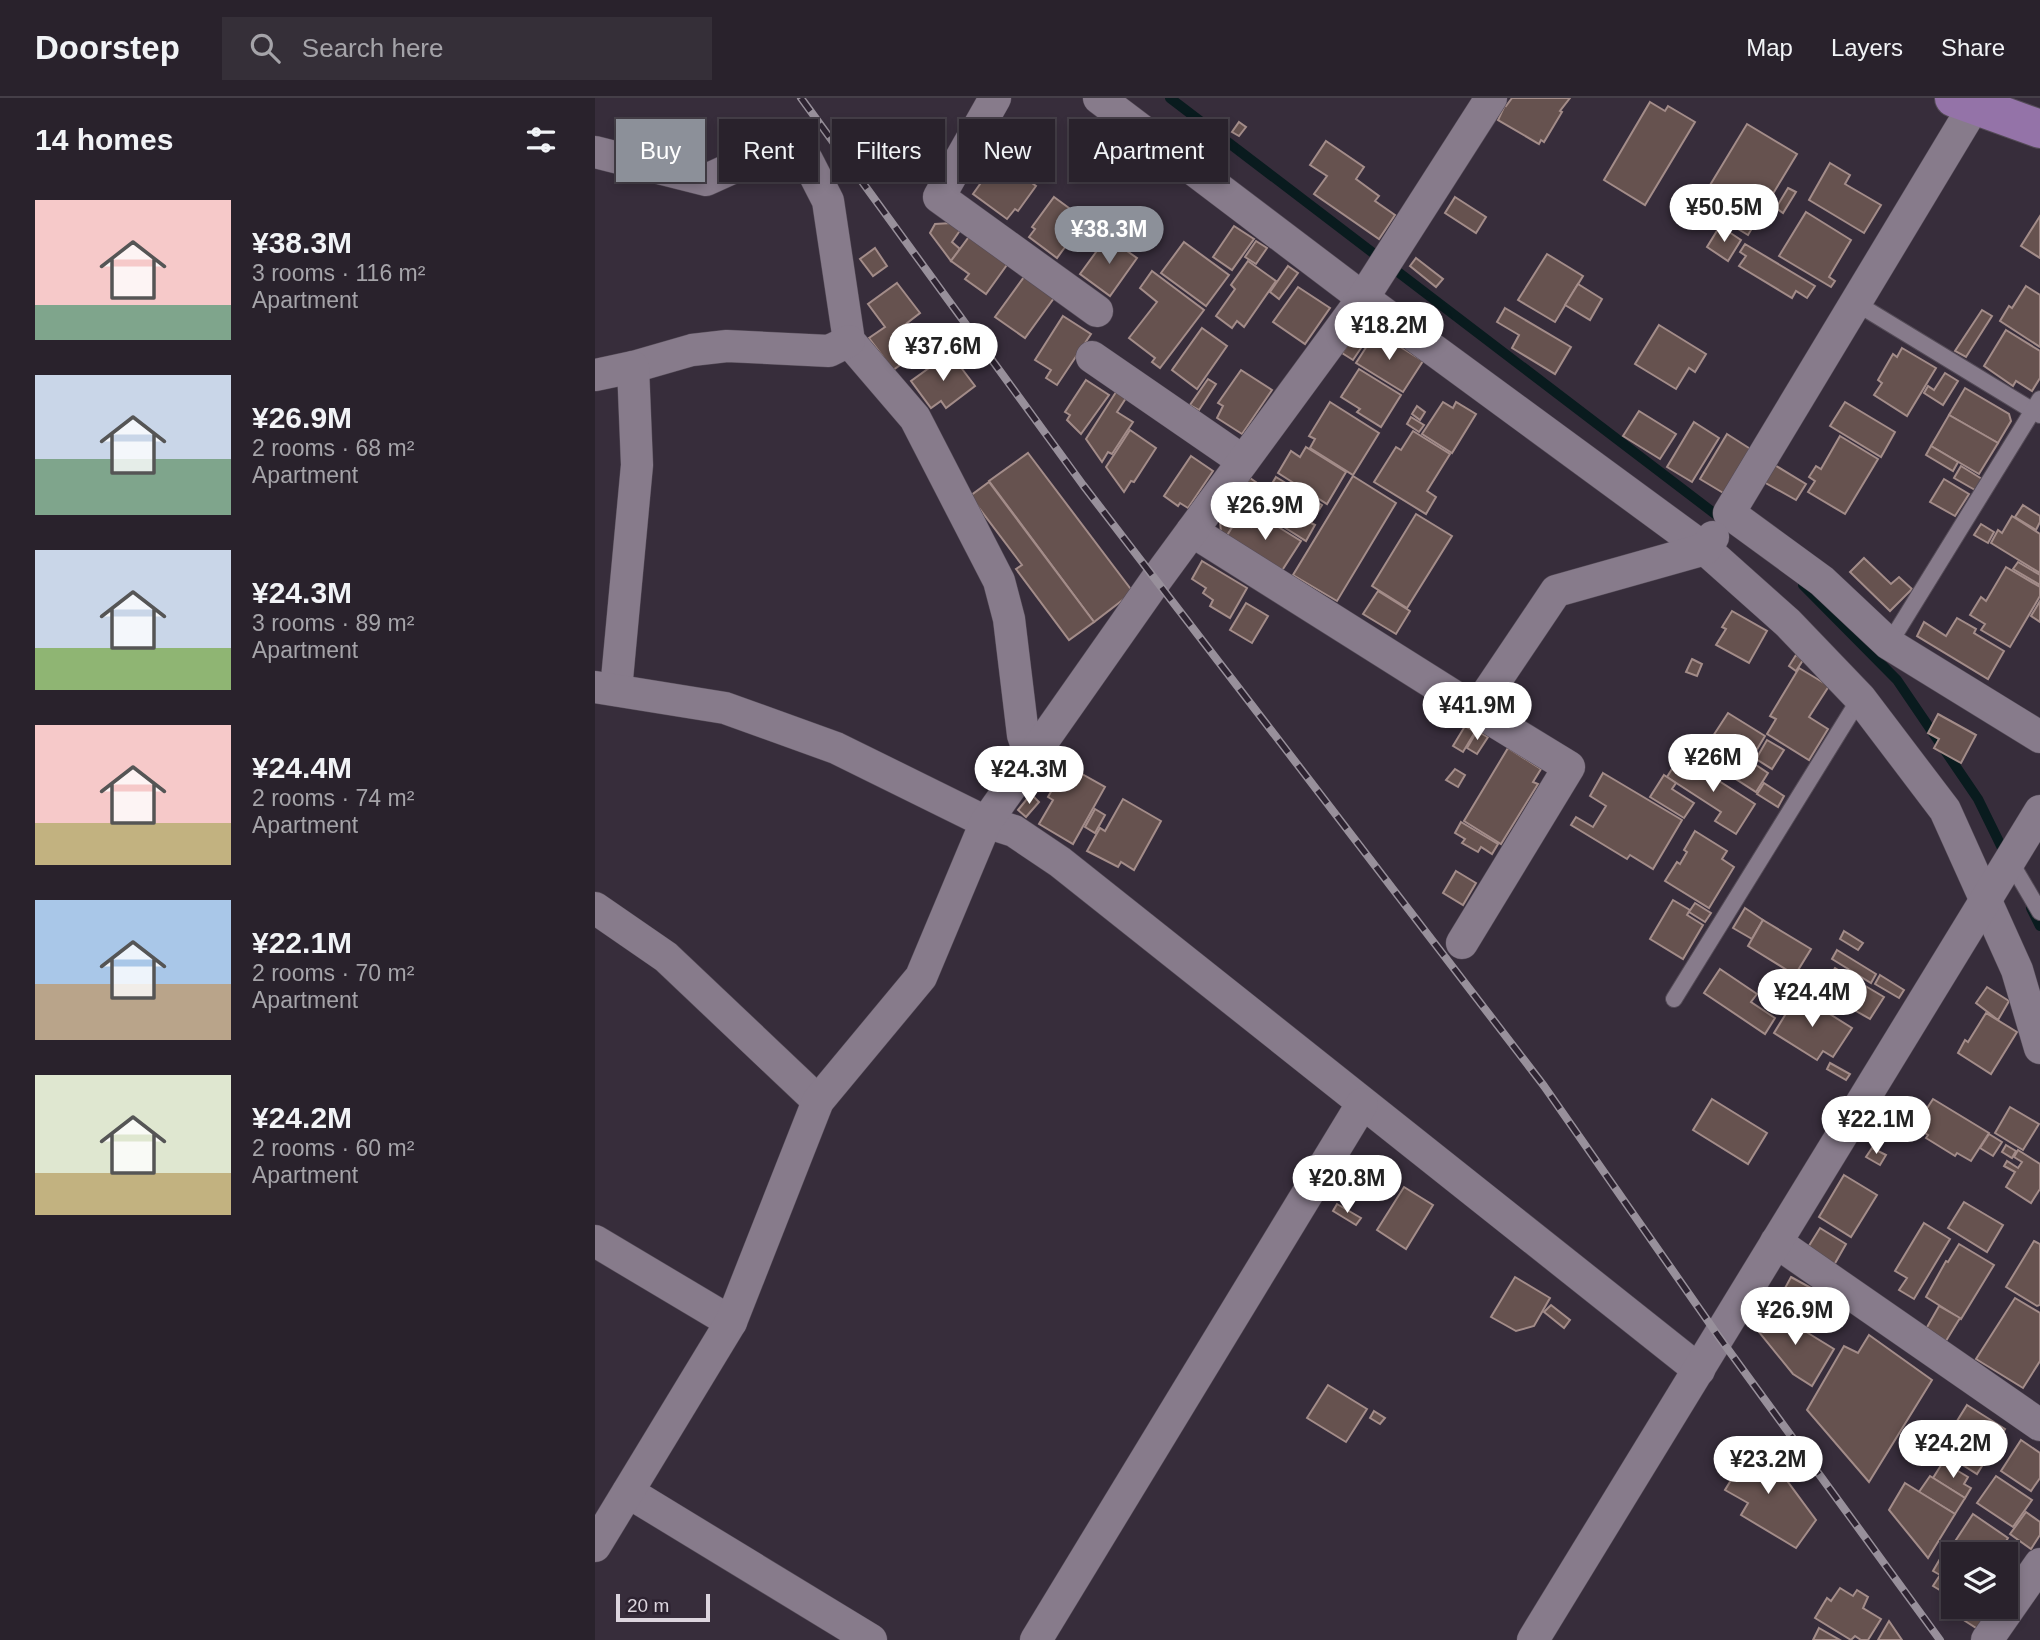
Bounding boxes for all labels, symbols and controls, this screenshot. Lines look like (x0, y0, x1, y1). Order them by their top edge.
search box (222, 17, 712, 80)
text: Doorstep (35, 29, 180, 66)
icon: search (246, 29, 284, 67)
text: Search here (302, 33, 444, 63)
text: Map (1746, 34, 1793, 61)
text: Layers (1831, 34, 1903, 61)
text: Share (1941, 34, 2005, 61)
chip: Buy (616, 119, 705, 182)
chip: Rent (719, 119, 818, 182)
chip: Filters (832, 119, 945, 182)
chip: New (959, 119, 1055, 182)
chip: Apartment (1069, 119, 1228, 182)
icon: filters (522, 121, 560, 159)
text: 14 homes (35, 123, 173, 156)
pin: ¥50.5M (1667, 184, 1781, 244)
text: ¥50.5M (1686, 194, 1762, 220)
pin: ¥38.3M (1052, 206, 1166, 266)
text: ¥38.3M (1071, 216, 1147, 242)
text: ¥38.3M (252, 226, 352, 259)
icon: home (91, 228, 175, 312)
text: 3 rooms · 116 m² (252, 260, 425, 286)
text: Apartment (252, 287, 358, 313)
pin: ¥18.2M (1332, 302, 1446, 362)
text: ¥18.2M (1351, 312, 1427, 338)
pin: ¥37.6M (886, 324, 1000, 383)
text: ¥37.6M (905, 333, 981, 359)
text: ¥26.9M (252, 401, 352, 434)
icon: home (91, 403, 175, 487)
text: 2 rooms · 68 m² (252, 435, 414, 461)
text: Apartment (252, 462, 358, 488)
pin: ¥26.9M (1208, 482, 1322, 542)
text: ¥26.9M (1227, 492, 1303, 518)
text: ¥24.3M (252, 576, 352, 609)
icon: home (91, 578, 175, 662)
text: 3 rooms · 89 m² (252, 610, 414, 636)
text: Apartment (252, 637, 358, 663)
pin: ¥41.9M (1420, 682, 1534, 742)
text: ¥41.9M (1439, 692, 1515, 718)
pin: ¥26M (1672, 734, 1754, 794)
text: ¥26M (1684, 744, 1742, 770)
pin: ¥24.3M (972, 746, 1086, 806)
text: ¥24.4M (252, 751, 352, 784)
icon: home (91, 753, 175, 837)
text: ¥24.3M (991, 756, 1067, 782)
text: 2 rooms · 74 m² (252, 785, 414, 811)
text: Apartment (252, 812, 358, 838)
text: ¥22.1M (252, 926, 352, 959)
icon: home (91, 928, 175, 1012)
text: 2 rooms · 70 m² (252, 960, 414, 986)
pin: ¥24.4M (1755, 970, 1869, 1029)
text: ¥24.4M (1774, 979, 1850, 1005)
text: Apartment (252, 987, 358, 1013)
pin: ¥22.1M (1819, 1096, 1933, 1156)
text: ¥24.2M (252, 1101, 352, 1134)
icon: home (91, 1103, 175, 1187)
text: ¥22.1M (1838, 1106, 1914, 1132)
text: 2 rooms · 60 m² (252, 1135, 414, 1161)
pin: ¥20.8M (1290, 1156, 1404, 1215)
text: Apartment (252, 1162, 358, 1188)
text: ¥20.8M (1309, 1165, 1385, 1191)
pin: ¥26.9M (1738, 1288, 1852, 1347)
text: ¥26.9M (1757, 1297, 1833, 1323)
pin: ¥24.2M (1896, 1420, 2010, 1480)
text: ¥24.2M (1915, 1430, 1991, 1456)
pin: ¥23.2M (1711, 1436, 1825, 1496)
text: ¥23.2M (1730, 1446, 1806, 1472)
map controls (1941, 1542, 2018, 1619)
button: layers (1941, 1542, 2018, 1619)
scale bar (616, 1591, 711, 1623)
text: 20 m (627, 1595, 669, 1616)

